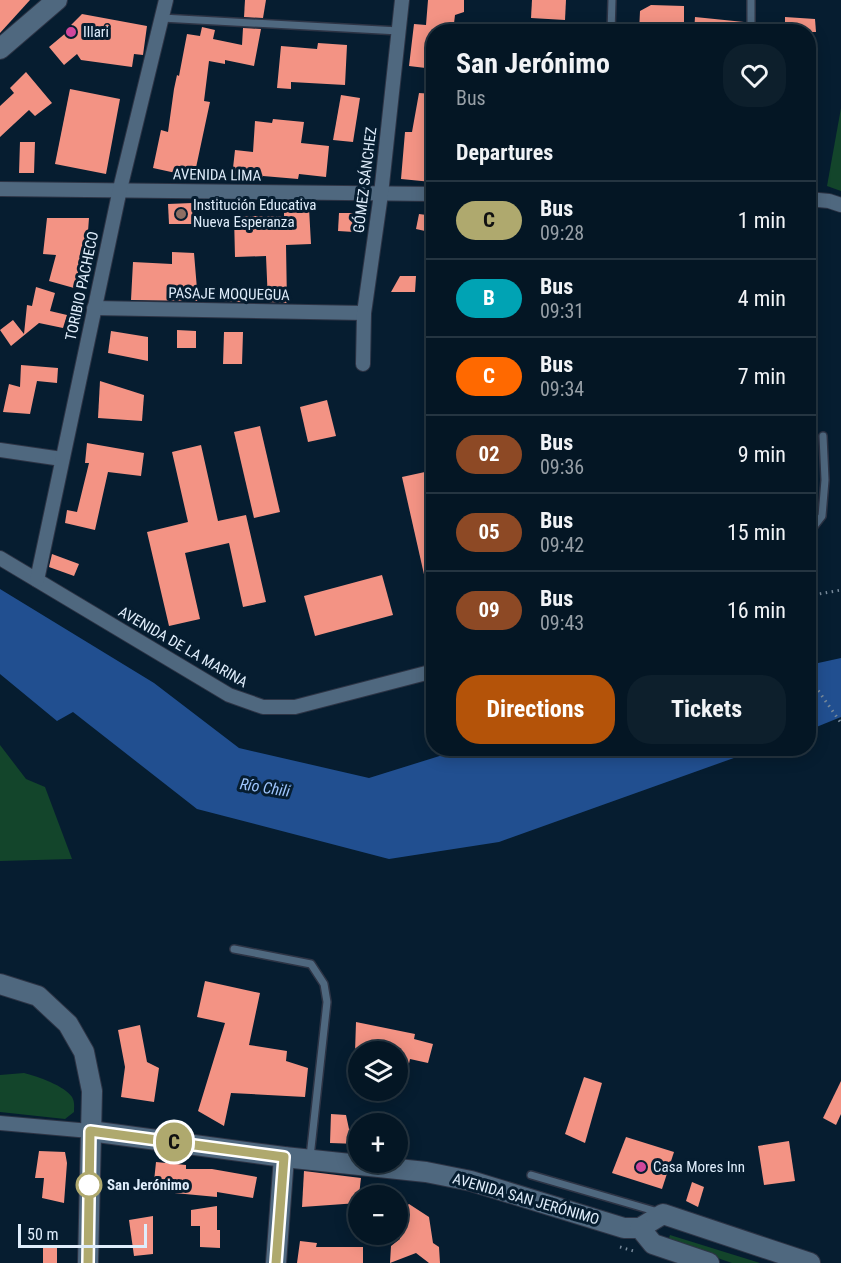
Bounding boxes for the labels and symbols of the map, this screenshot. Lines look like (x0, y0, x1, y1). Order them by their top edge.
place label: Illari (83, 23, 109, 41)
marker: Illari (64, 25, 78, 39)
street label: GÓMEZ SÁNCHEZ (350, 126, 380, 234)
street label: AVENIDA LIMA (173, 165, 262, 185)
place label: Institución Educativa Nueva Esperanza (193, 196, 317, 231)
marker: Institución Educativa Nueva Esperanza (174, 207, 188, 221)
street label: TORIBIO PACHECO (62, 230, 102, 342)
street label: PASAJE MOQUEGUA (168, 284, 290, 304)
street label: AVENIDA DE LA MARINA (115, 603, 251, 692)
water label: Río Chili (239, 774, 292, 801)
line badge: C (154, 1122, 194, 1162)
place label: Casa Mores Inn (653, 1158, 745, 1176)
marker: Casa Mores Inn (634, 1160, 648, 1174)
street label: AVENIDA SAN JERÓNIMO (451, 1169, 601, 1229)
marker: San Jerónimo (76, 1172, 102, 1198)
place label: San Jerónimo (107, 1176, 189, 1194)
scale bar (18, 1221, 147, 1248)

